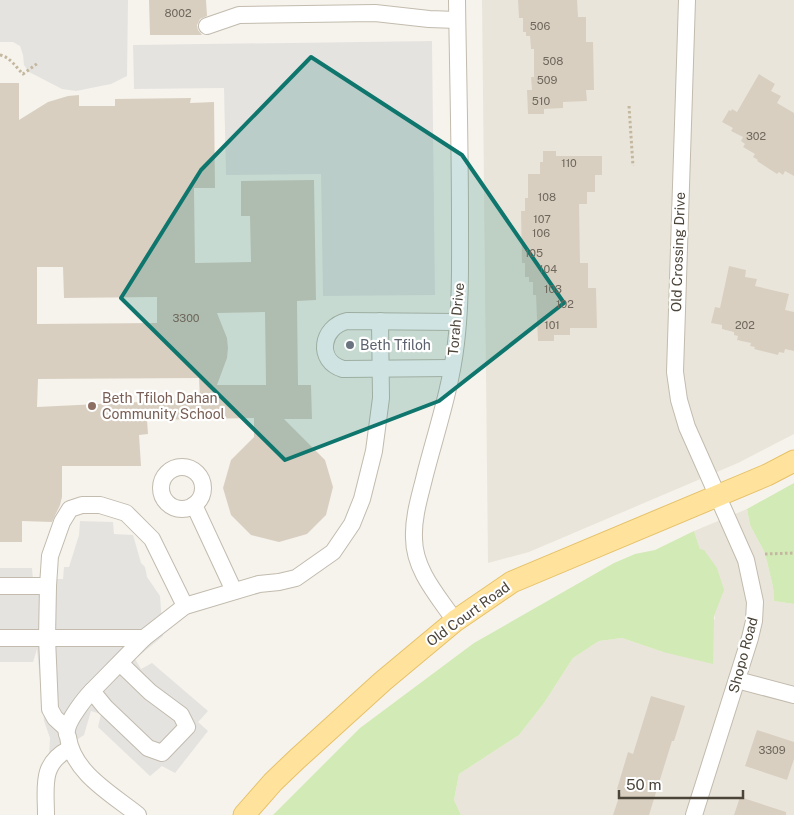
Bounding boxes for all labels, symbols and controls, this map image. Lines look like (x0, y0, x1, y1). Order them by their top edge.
house number: 8002 (165, 7, 192, 19)
house number: 506 (530, 20, 550, 32)
house number: 508 (543, 55, 563, 67)
house number: 509 (537, 74, 557, 86)
house number: 510 (532, 95, 550, 107)
house number: 302 (746, 130, 767, 142)
house number: 110 (561, 157, 577, 169)
house number: 108 (538, 191, 556, 203)
street label: Old Crossing Drive (668, 192, 688, 312)
house number: 107 (533, 213, 551, 225)
house number: 106 (532, 227, 550, 239)
house number: 105 (525, 247, 543, 259)
house number: 104 (539, 263, 557, 275)
street label: Torah Drive (445, 282, 467, 356)
house number: 103 (544, 283, 562, 295)
house number: 102 (556, 298, 574, 310)
house number: 3300 (172, 312, 200, 324)
house number: 101 (544, 319, 560, 331)
house number: 202 (735, 319, 755, 331)
place label: Beth Tfiloh (360, 337, 431, 353)
marker: Beth Tfiloh (344, 339, 356, 351)
place label: Beth Tfiloh Dahan Community School (102, 390, 225, 422)
marker: Beth Tfiloh Dahan Community School (86, 400, 98, 412)
street label: Old Court Road (423, 578, 513, 650)
street label: Shopo Road (725, 615, 761, 695)
house number: 3309 (758, 744, 786, 756)
scale bar (619, 768, 743, 800)
text: 50 m (626, 776, 661, 793)

